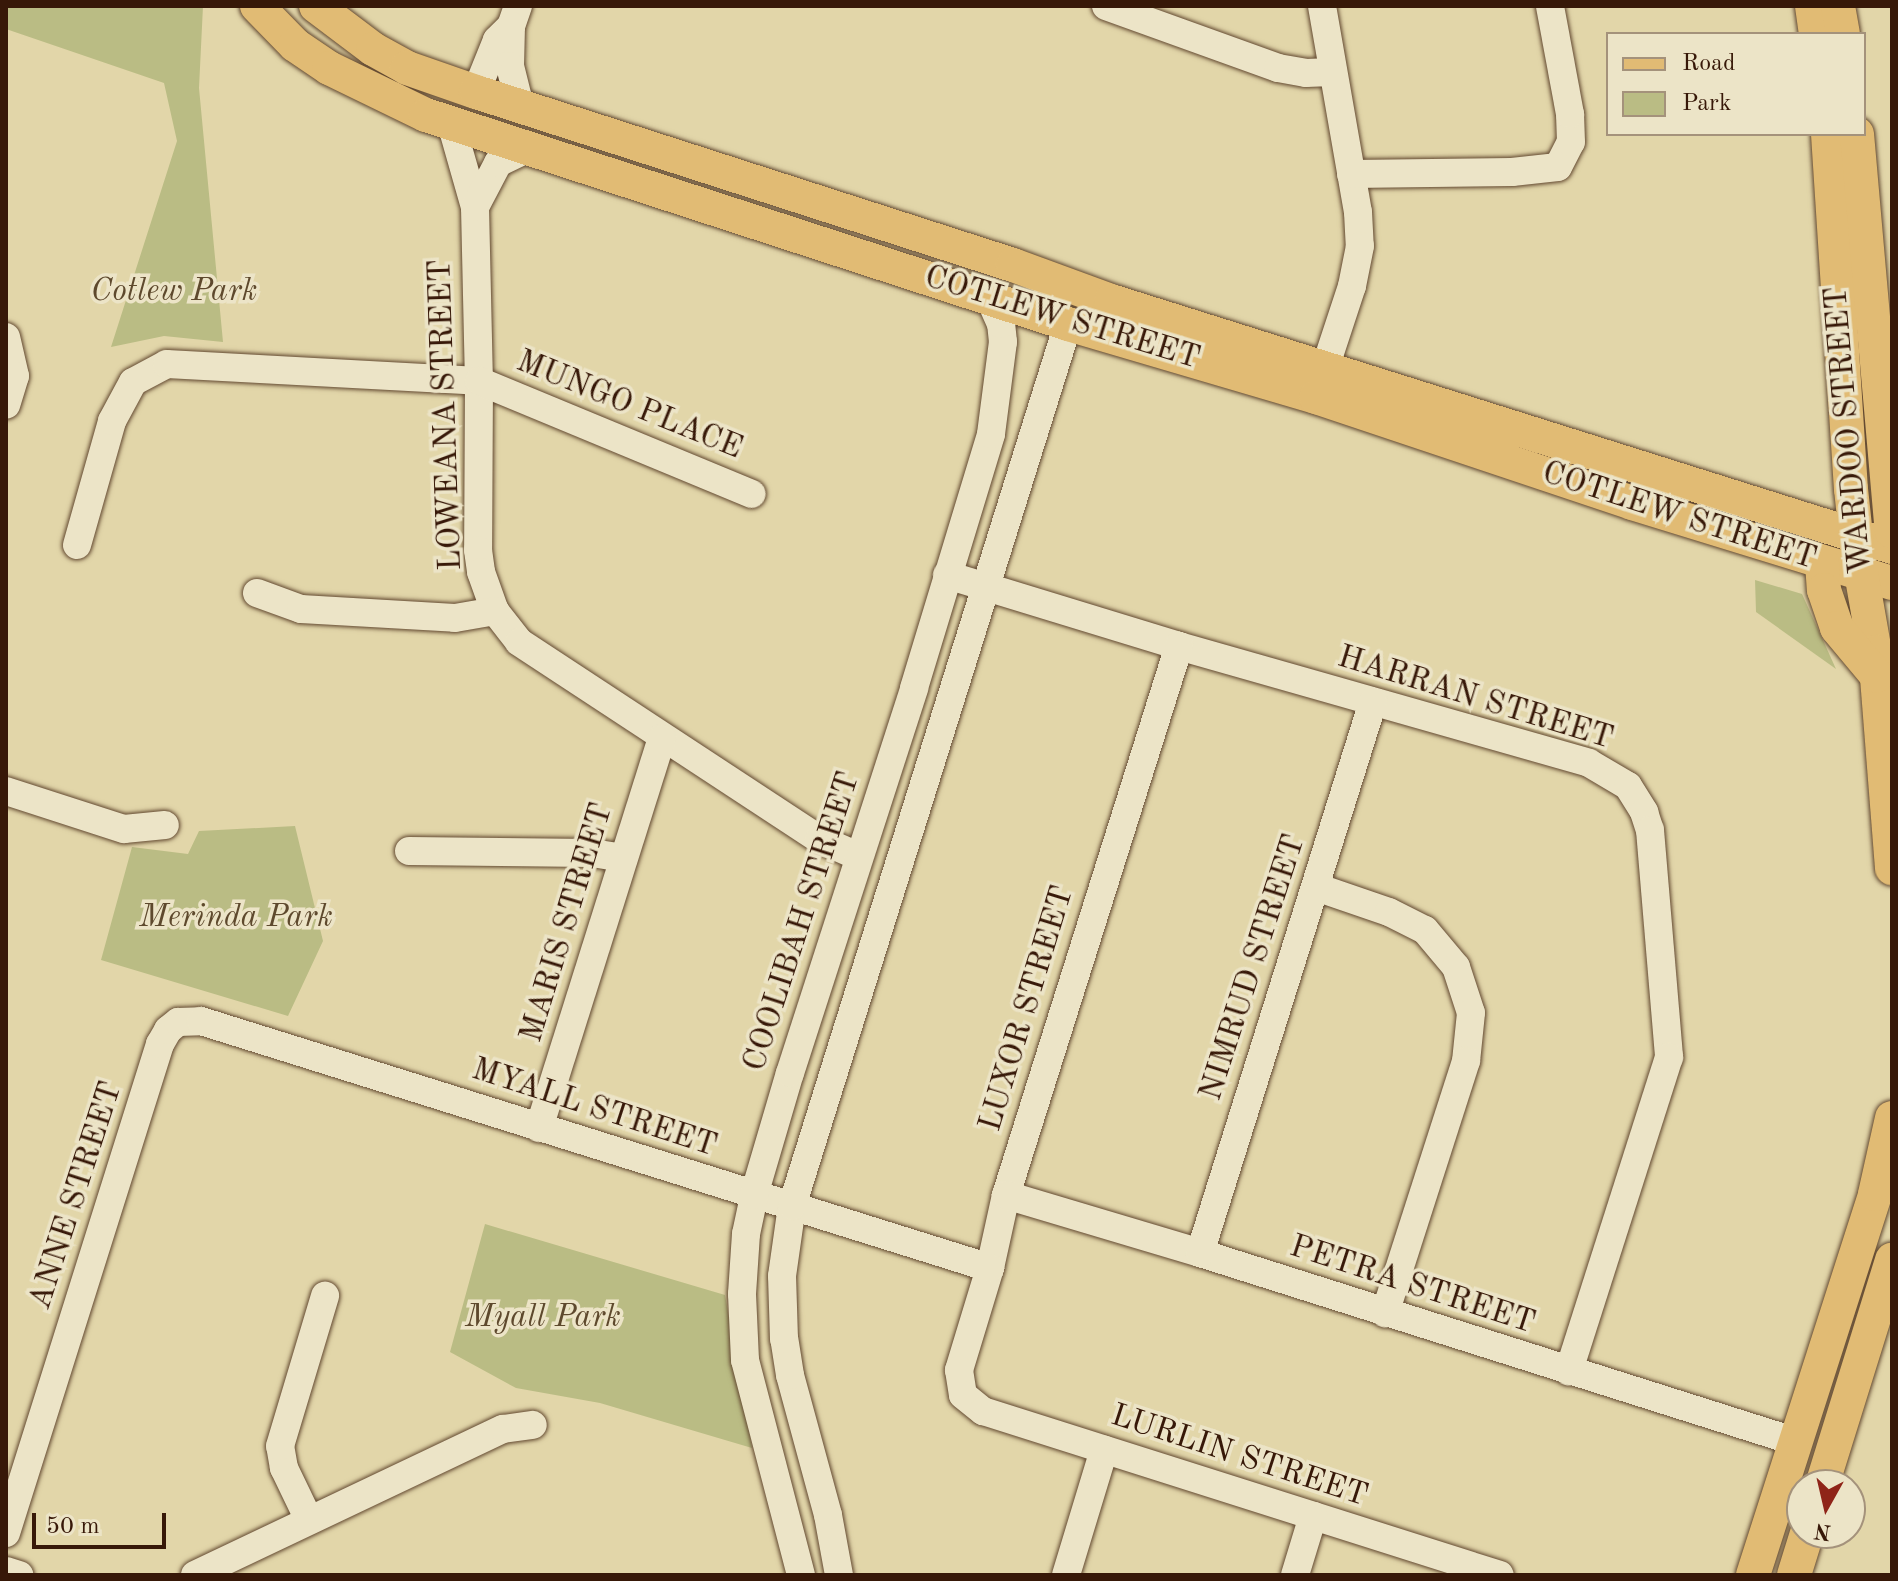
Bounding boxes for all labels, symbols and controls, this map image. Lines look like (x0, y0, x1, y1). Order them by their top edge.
legend (1606, 32, 1866, 136)
text: Road (1682, 52, 1735, 76)
text: Park (1682, 92, 1731, 116)
street label: LOWEANA STREET (422, 259, 472, 571)
street label: COTLEW STREET (920, 259, 1204, 379)
park label: Cotlew Park (91, 273, 257, 311)
street label: WARDOO STREET (1818, 285, 1882, 575)
street label: MUNGO PLACE (510, 343, 748, 469)
street label: COTLEW STREET (1537, 455, 1821, 579)
street label: HARRAN STREET (1333, 639, 1617, 759)
street label: COOLIBAH STREET (736, 768, 870, 1076)
street label: MARIS STREET (513, 799, 623, 1047)
street label: NIMRUD STREET (1193, 830, 1315, 1106)
street label: LUXOR STREET (972, 882, 1084, 1136)
park label: Merinda Park (139, 899, 333, 937)
street label: MYALL STREET (467, 1051, 721, 1167)
street label: ANNE STREET (22, 1077, 132, 1315)
street label: PETRA STREET (1285, 1228, 1539, 1344)
park label: Myall Park (465, 1299, 621, 1337)
street label: LURLIN STREET (1106, 1397, 1372, 1517)
north arrow (1786, 1469, 1866, 1549)
scale bar (36, 1497, 170, 1547)
text: 50 m (46, 1515, 100, 1539)
text: N (1813, 1519, 1833, 1543)

